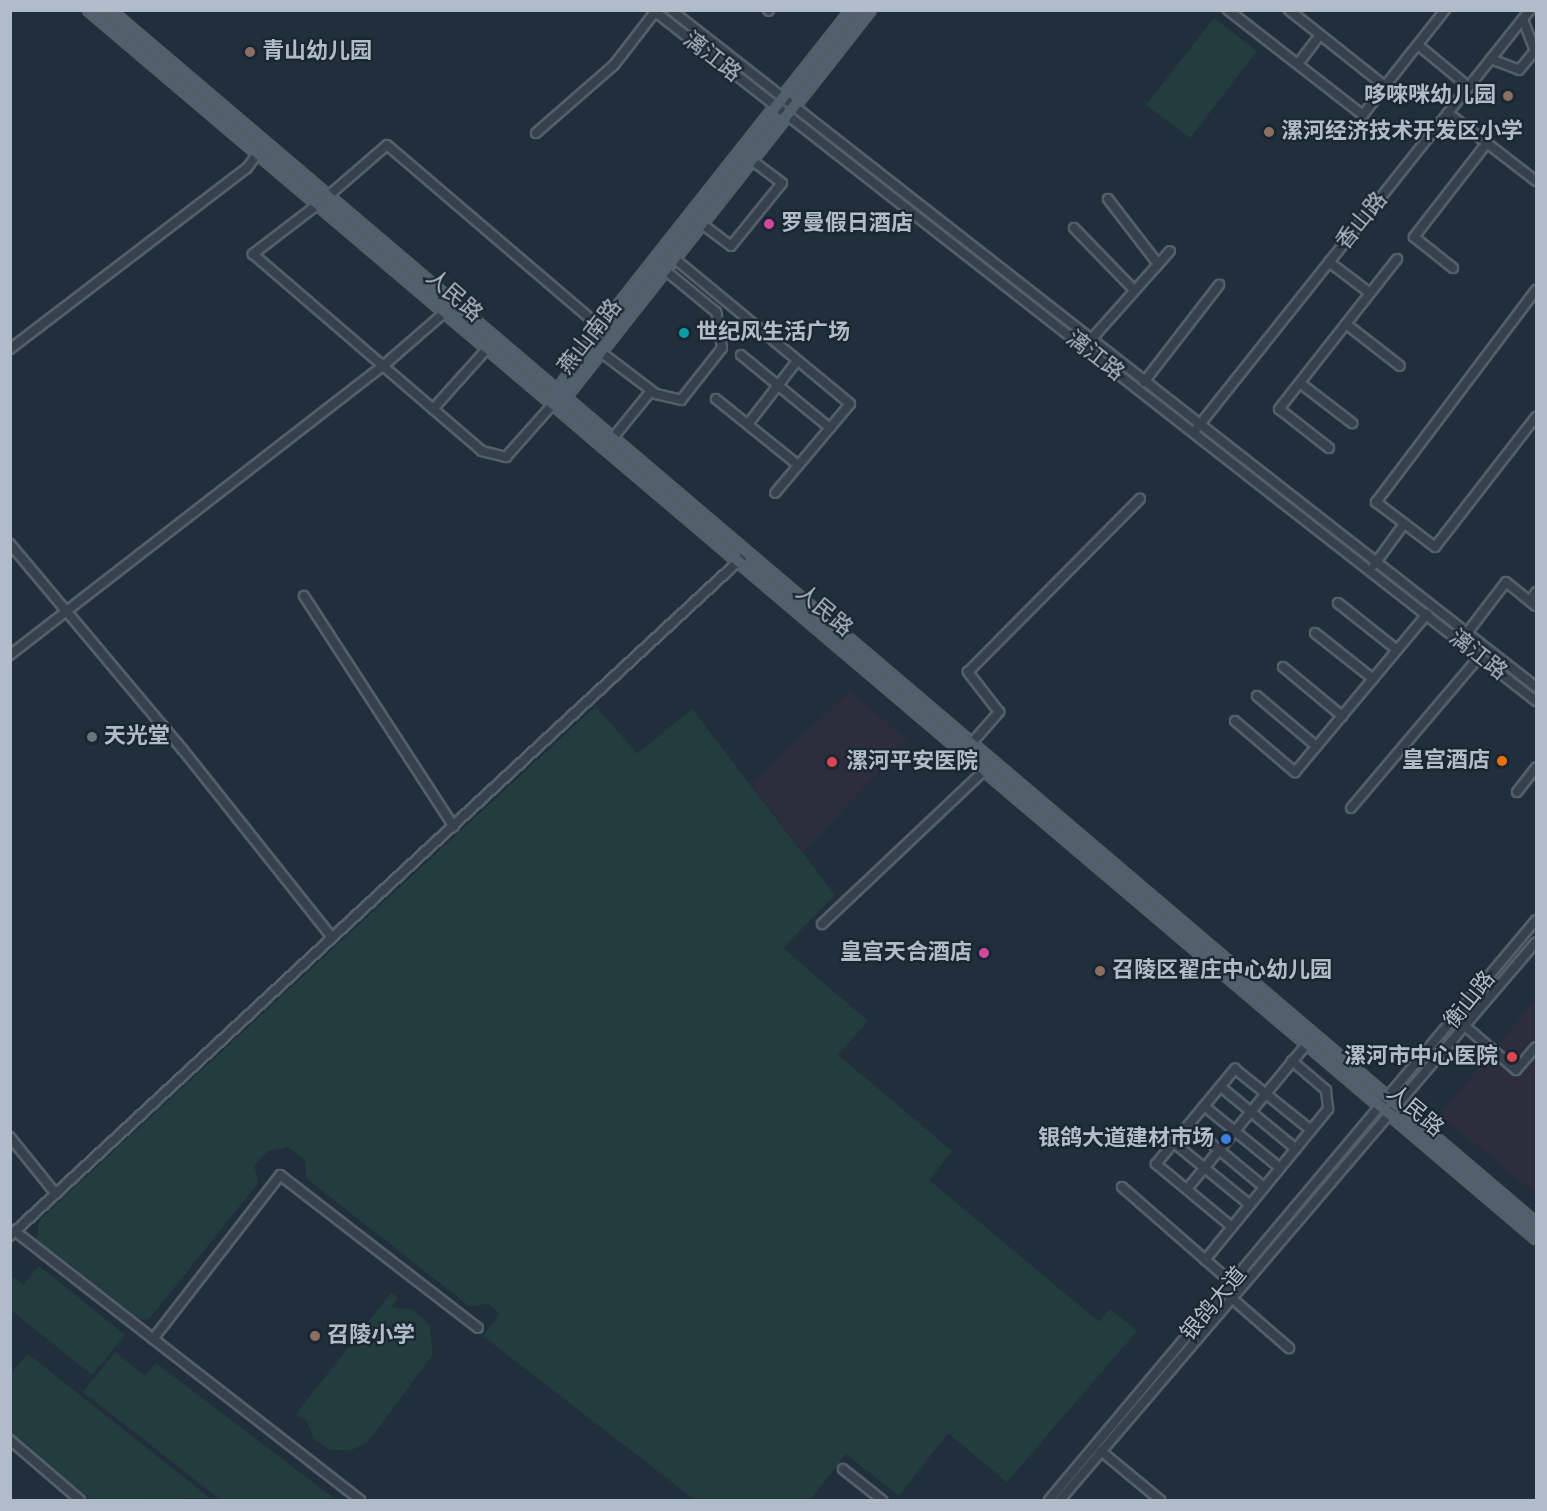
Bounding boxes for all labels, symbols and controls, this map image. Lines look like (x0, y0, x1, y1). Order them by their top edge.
street label: 漓江路 (678, 26, 746, 88)
place label: 青山幼儿园 (262, 39, 372, 65)
marker: 青山幼儿园 (243, 45, 257, 59)
place label: 哆唻咪幼儿园 (1364, 83, 1496, 109)
marker: 哆唻咪幼儿园 (1501, 89, 1515, 103)
place label: 漯河经济技术开发区小学 (1281, 119, 1523, 145)
marker: 漯河经济技术开发区小学 (1262, 125, 1276, 139)
street label: 香山路 (1331, 187, 1393, 255)
place label: 罗曼假日酒店 (781, 211, 913, 237)
marker: 罗曼假日酒店 (762, 217, 776, 231)
street label: 人民路 (420, 264, 488, 328)
street label: 燕山南路 (553, 294, 627, 380)
place label: 世纪风生活广场 (696, 320, 850, 346)
street label: 漓江路 (1061, 325, 1129, 387)
marker: 世纪风生活广场 (677, 326, 691, 340)
street label: 人民路 (790, 580, 858, 642)
street label: 漓江路 (1444, 624, 1512, 686)
place label: 天光堂 (104, 724, 170, 750)
marker: 天光堂 (85, 730, 99, 744)
place label: 皇宫酒店 (1402, 748, 1490, 774)
place label: 漯河平安医院 (846, 749, 978, 775)
marker: 漯河平安医院 (823, 753, 841, 771)
marker: 皇宫酒店 (1495, 754, 1509, 768)
place label: 皇宫天合酒店 (840, 940, 972, 966)
marker: 皇宫天合酒店 (977, 946, 991, 960)
place label: 召陵区翟庄中心幼儿园 (1112, 958, 1332, 984)
marker: 召陵区翟庄中心幼儿园 (1093, 964, 1107, 978)
street label: 衡山路 (1439, 966, 1501, 1034)
place label: 漯河市中心医院 (1344, 1044, 1498, 1070)
marker: 漯河市中心医院 (1503, 1048, 1521, 1066)
street label: 人民路 (1381, 1080, 1449, 1142)
place label: 银鸽大道建材市场 (1038, 1126, 1214, 1152)
marker: 银鸽大道建材市场 (1219, 1132, 1233, 1146)
street label: 银鸽大道 (1176, 1262, 1252, 1346)
place label: 召陵小学 (327, 1323, 415, 1349)
marker: 召陵小学 (308, 1329, 322, 1343)

